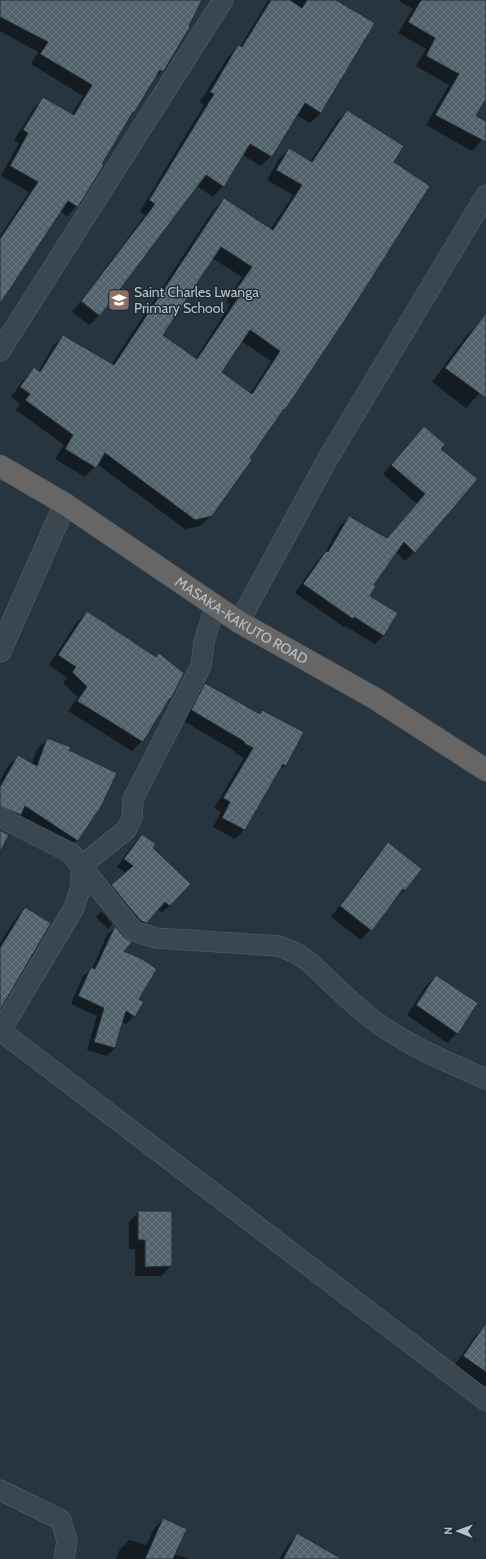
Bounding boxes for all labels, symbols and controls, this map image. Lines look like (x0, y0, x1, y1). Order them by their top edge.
place label: Saint Charles Lwanga Primary School (134, 283, 259, 317)
school or university icon: Saint Charles Lwanga Primary School (106, 287, 132, 313)
street label: MASAKA-KAKUTO ROAD (172, 572, 311, 668)
north arrow (438, 1511, 478, 1551)
text: N (441, 1527, 455, 1535)

